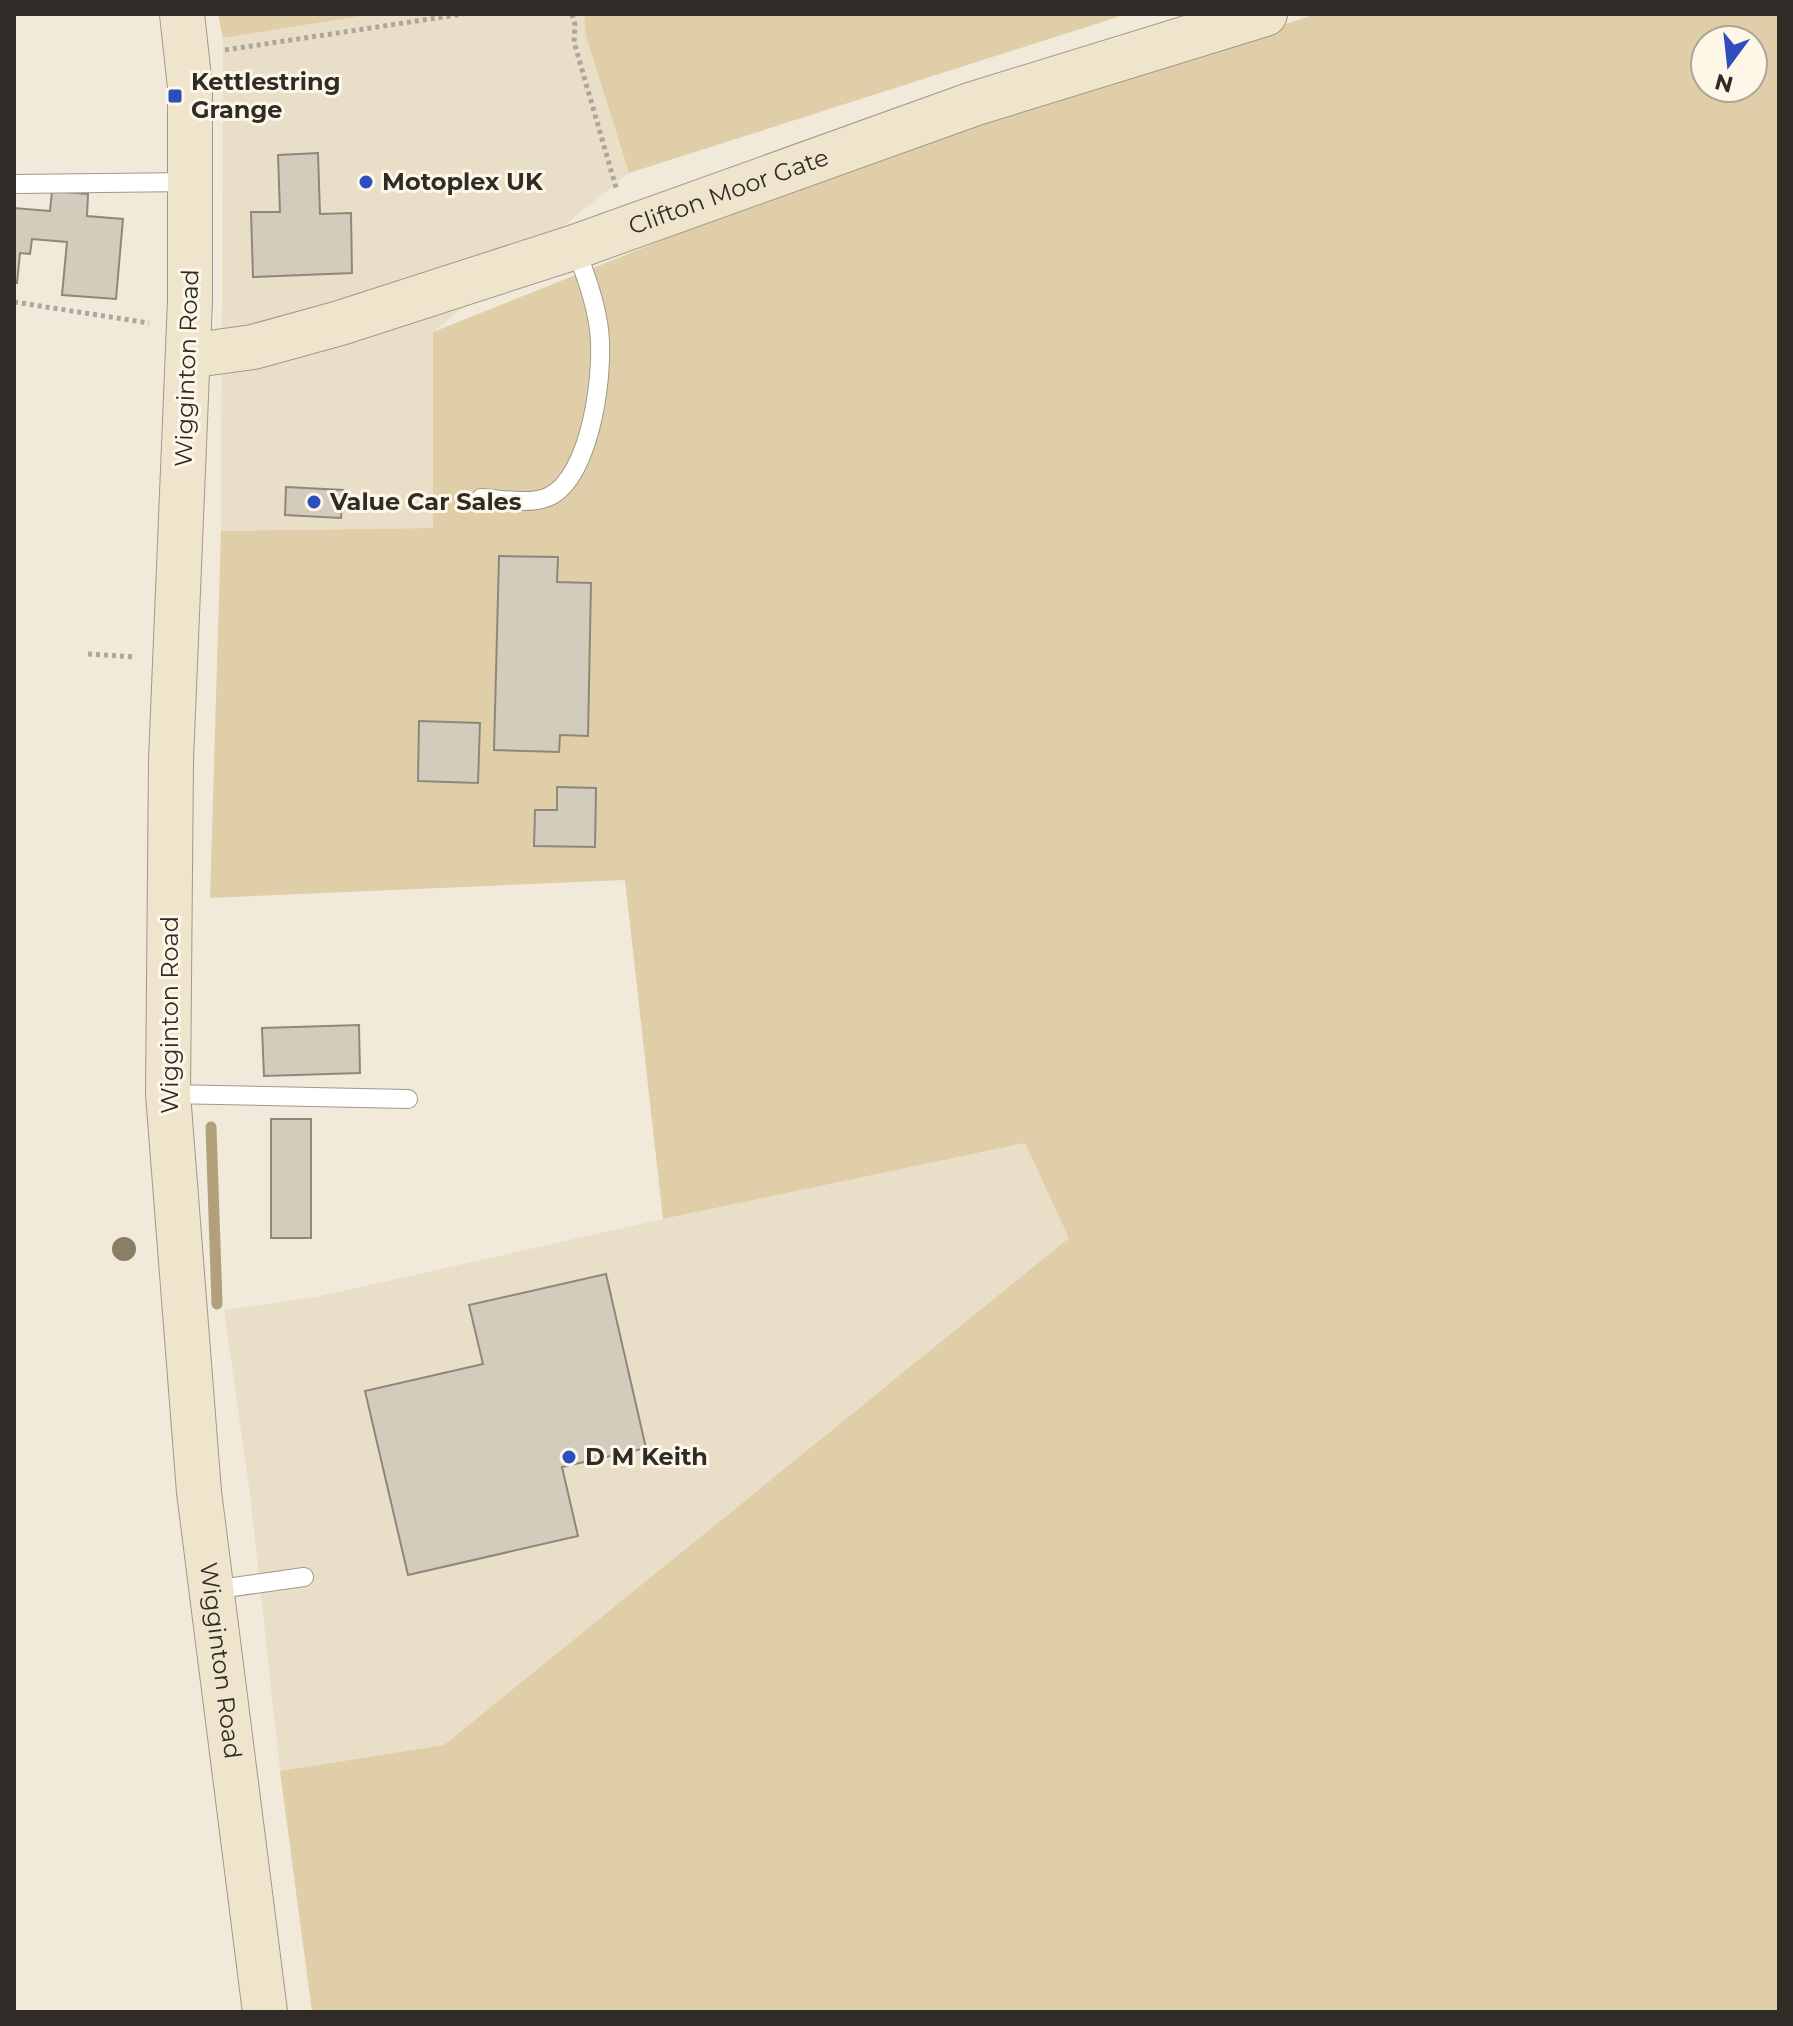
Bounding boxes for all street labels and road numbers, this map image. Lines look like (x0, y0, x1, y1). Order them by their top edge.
street label: Clifton Moor Gate (624, 142, 832, 241)
street label: Wigginton Road (169, 269, 204, 467)
street label: Wigginton Road (155, 916, 184, 1114)
street label: Wigginton Road (194, 1560, 248, 1761)

